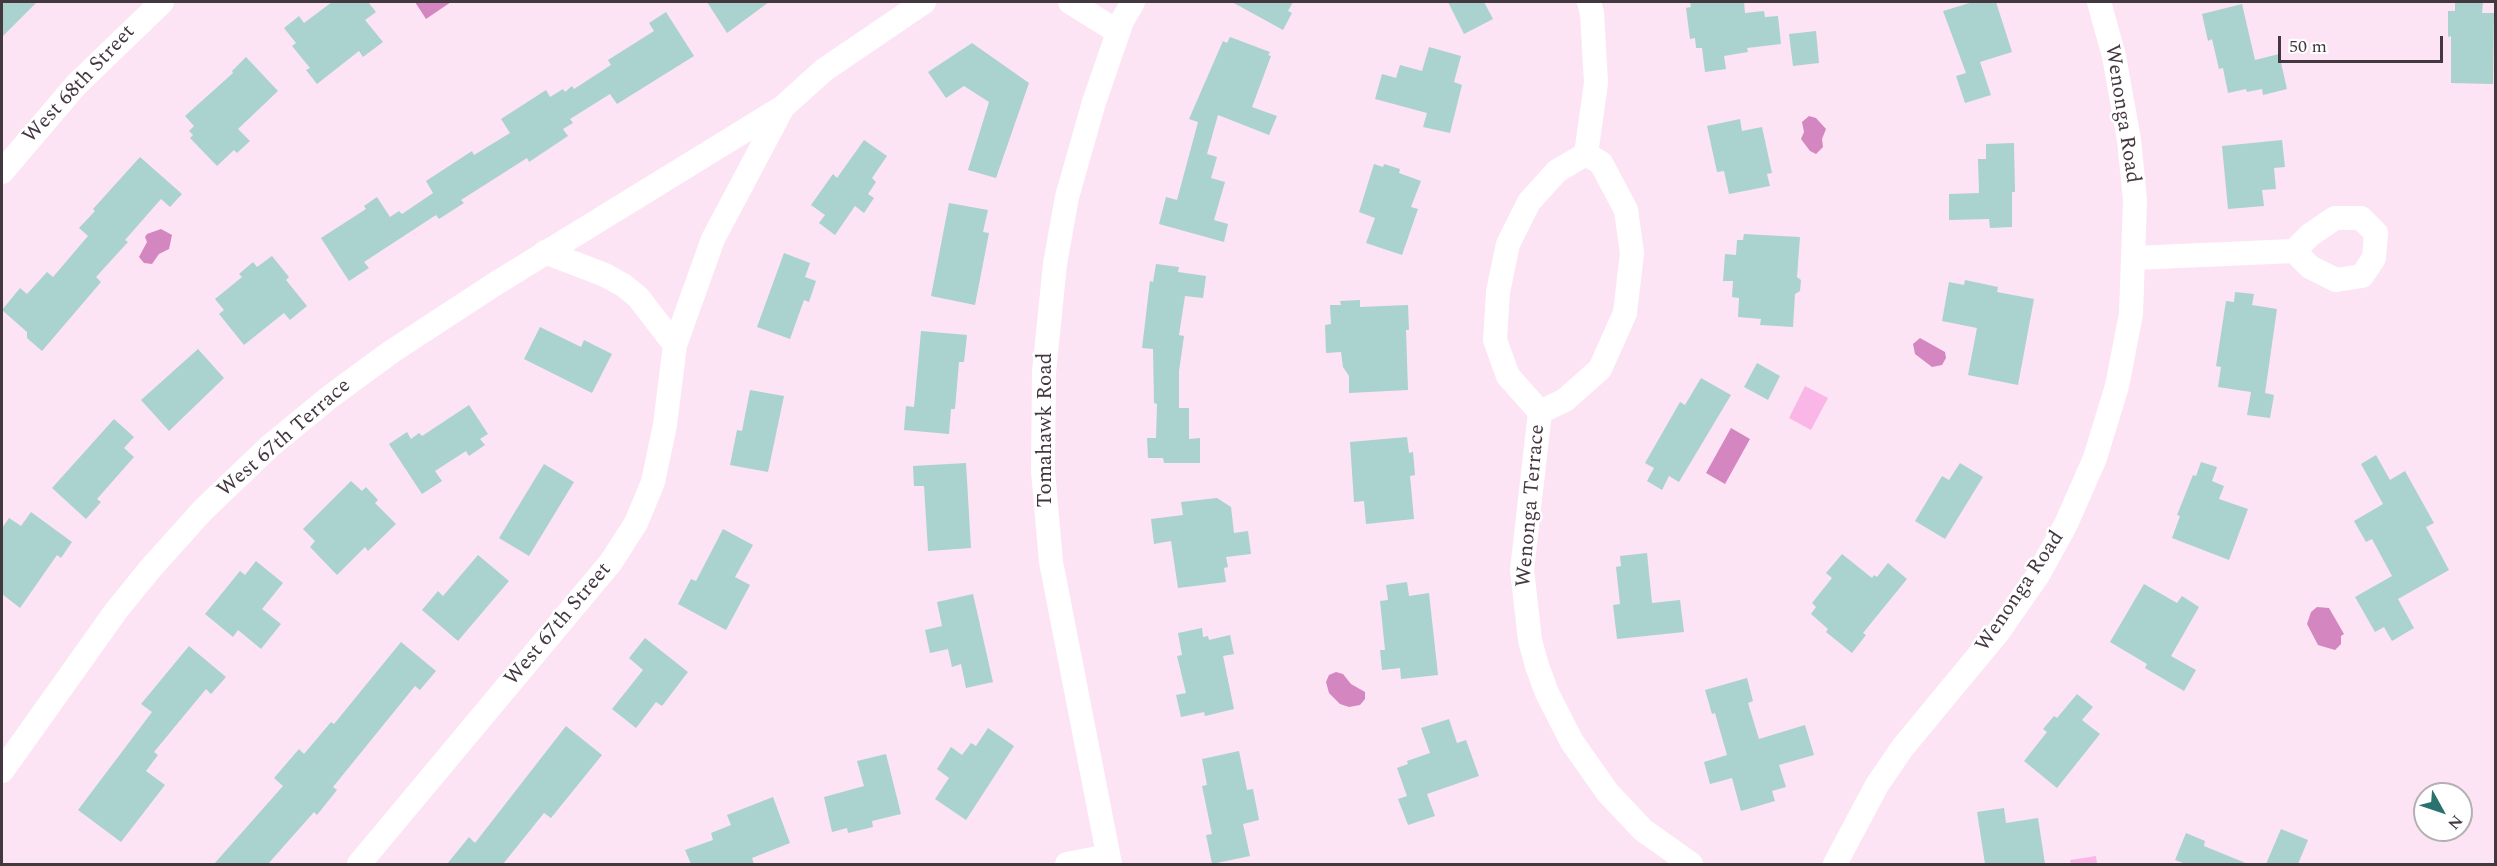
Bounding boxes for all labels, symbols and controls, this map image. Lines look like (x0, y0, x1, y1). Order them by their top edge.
street label: West 68th Street (19, 20, 141, 150)
scale bar (2281, 24, 2446, 62)
text: 50 m (2289, 33, 2327, 60)
street label: Wenonga Road (2098, 43, 2144, 185)
street label: Tomahawk Road (1034, 352, 1060, 508)
street label: West 67th Terrace (213, 374, 357, 504)
street label: Wenonga Terrace (1512, 423, 1552, 589)
street label: Wenonga Road (1971, 527, 2071, 657)
street label: West 67th Street (500, 558, 618, 692)
north arrow (2413, 782, 2473, 842)
text: N (2442, 810, 2469, 835)

